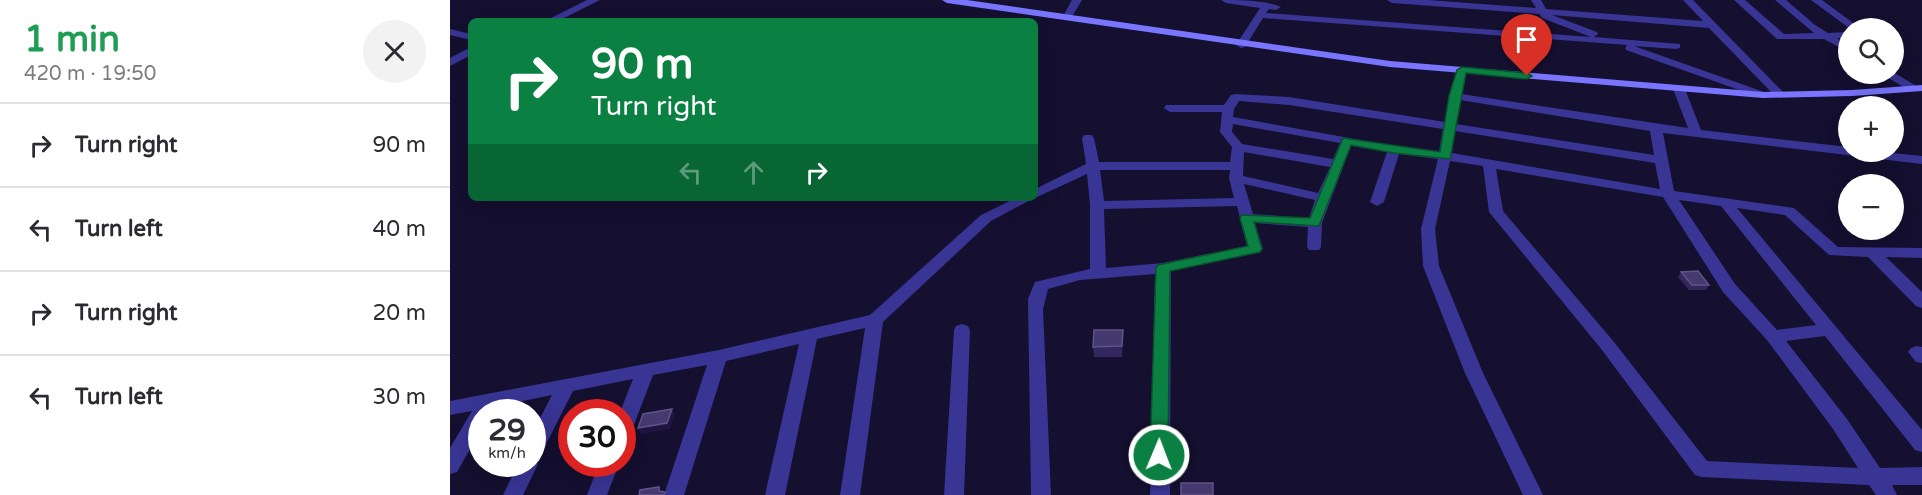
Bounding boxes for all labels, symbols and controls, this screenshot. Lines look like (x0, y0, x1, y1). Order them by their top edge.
pin (1501, 14, 1552, 76)
text: 1 min (24, 18, 120, 61)
map controls (1838, 18, 1904, 240)
button: search (1838, 18, 1904, 84)
button: close (363, 20, 426, 83)
icon: arrive (1510, 23, 1543, 56)
text: 90 m (591, 39, 693, 90)
icon: right (492, 42, 570, 120)
text: 420 m · 19:50 (24, 62, 156, 86)
text: Turn right (591, 90, 717, 123)
button: + (1838, 96, 1904, 162)
icon: right (24, 129, 57, 162)
text: Turn right (75, 132, 177, 158)
text: 90 m (372, 132, 426, 158)
icon: left (674, 156, 707, 189)
icon: ahead (737, 156, 770, 189)
icon: right (800, 156, 833, 189)
button: − (1838, 174, 1904, 240)
icon: left (24, 213, 57, 246)
text: Turn left (75, 216, 163, 242)
text: 40 m (372, 216, 426, 242)
icon: right (24, 297, 57, 330)
text: Turn right (75, 300, 177, 326)
text: 20 m (372, 300, 426, 326)
icon: left (24, 381, 57, 414)
text: Turn left (75, 384, 163, 410)
text: 30 m (372, 384, 426, 410)
speed limit sign: 30 (558, 399, 636, 477)
text: 29 (488, 412, 526, 449)
position arrow (1127, 423, 1191, 487)
text: km/h (488, 444, 526, 462)

